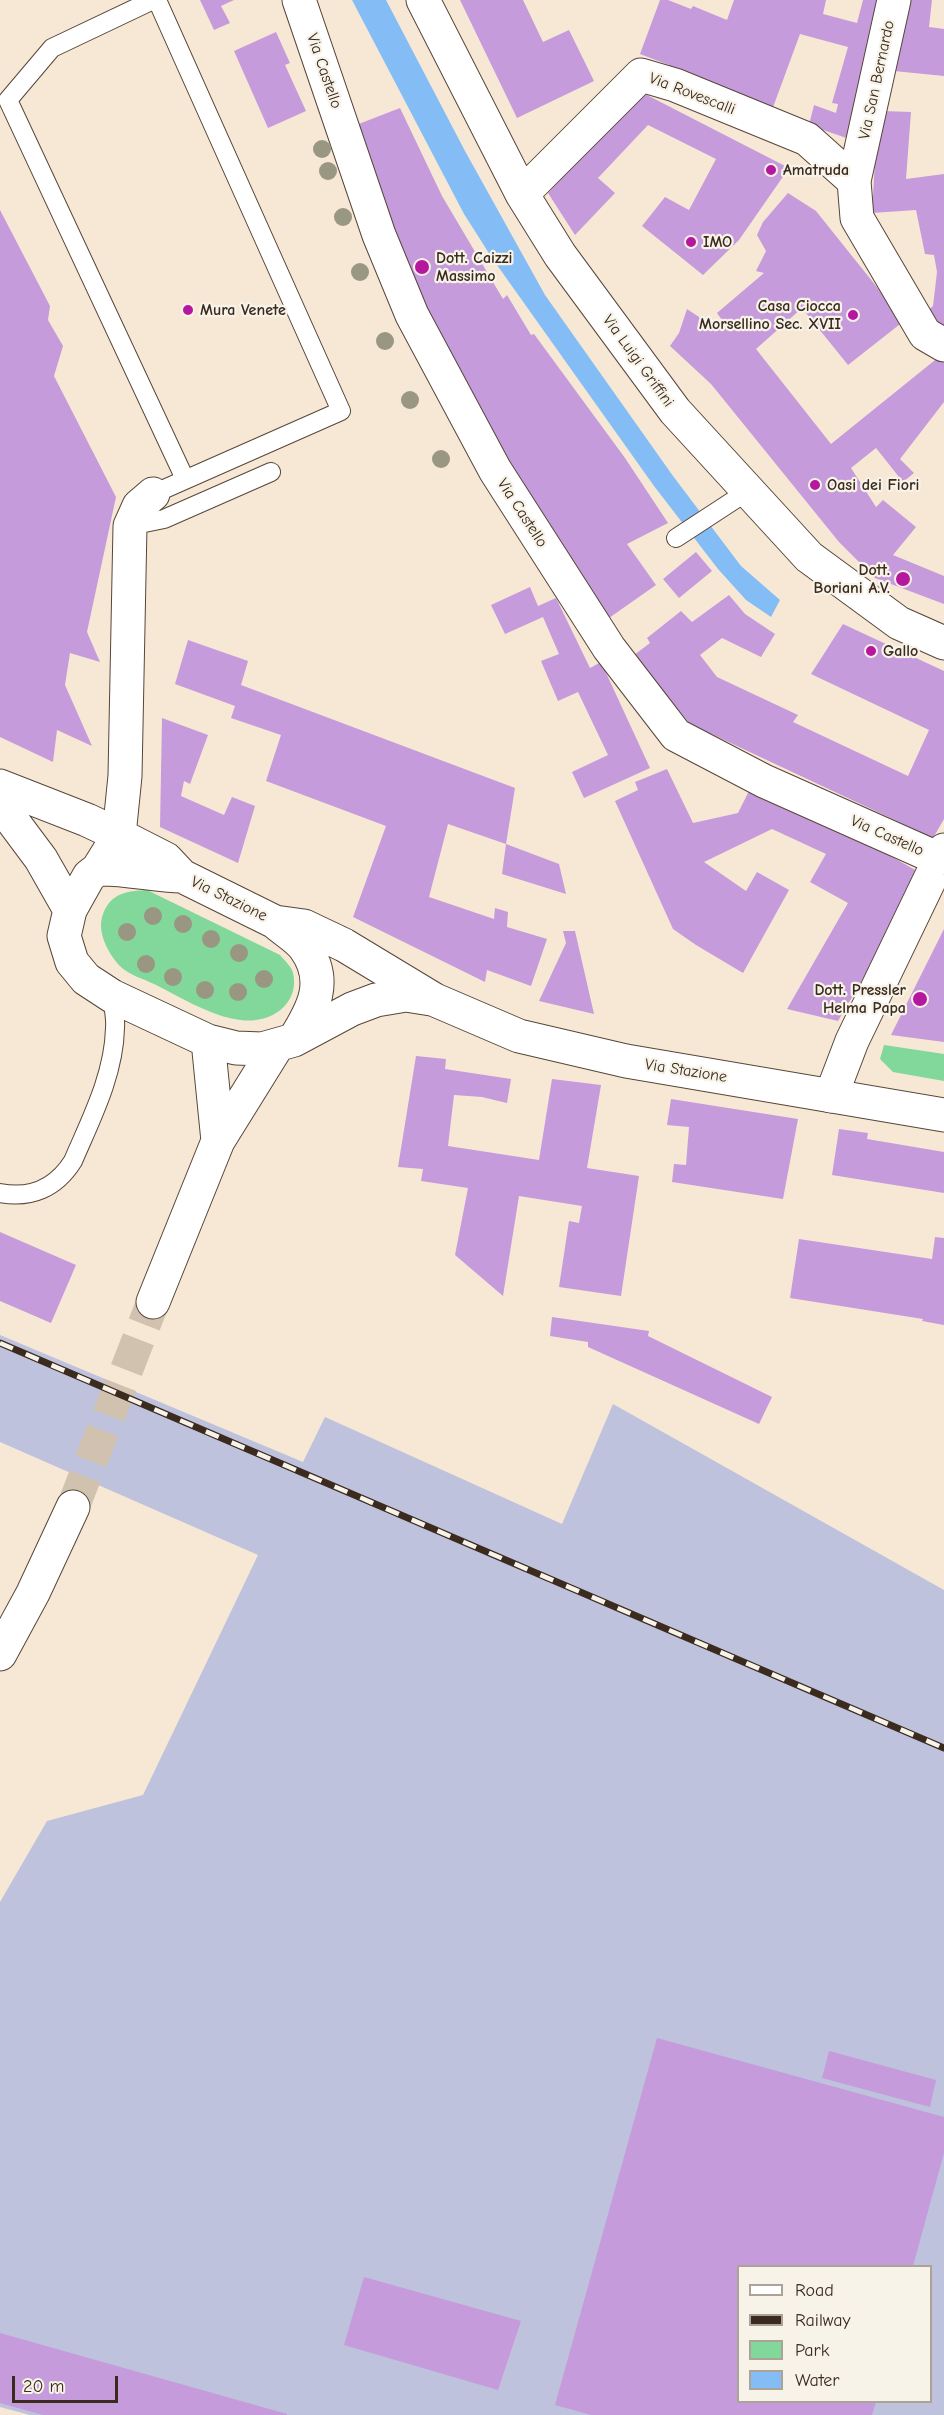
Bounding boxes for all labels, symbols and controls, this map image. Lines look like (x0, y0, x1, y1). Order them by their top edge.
street label: Via San Bernardo (855, 19, 899, 141)
street label: Via Castello (302, 31, 346, 111)
street label: Via Rovescalli (646, 69, 738, 119)
place label: Amatruda (783, 160, 849, 180)
marker: Amatruda (764, 163, 778, 177)
place label: IMO (703, 232, 732, 252)
marker: IMO (684, 235, 698, 249)
place label: Dott. Caizzi Massimo (436, 248, 513, 286)
marker: Dott. Caizzi Massimo (413, 258, 431, 276)
place label: Casa Ciocca Morsellino Sec. XVII (699, 296, 841, 334)
place label: Mura Venete (200, 300, 286, 320)
marker: Mura Venete (181, 303, 195, 317)
marker: Casa Ciocca Morsellino Sec. XVII (846, 308, 860, 322)
street label: Via Luigi Griffini (598, 311, 678, 411)
street label: Via Castello (493, 475, 551, 551)
place label: Oasi dei Fiori (827, 475, 919, 495)
marker: Oasi dei Fiori (808, 478, 822, 492)
place label: Dott. Boriani A.V. (814, 560, 890, 598)
marker: Dott. Boriani A.V. (894, 570, 912, 588)
place label: Gallo (883, 641, 918, 661)
marker: Gallo (864, 644, 878, 658)
street label: Via Castello (847, 811, 927, 861)
street label: Via Stazione (188, 872, 270, 926)
place label: Dott. Pressler Helma Papa (814, 980, 906, 1018)
marker: Dott. Pressler Helma Papa (911, 990, 929, 1008)
street label: Via Stazione (644, 1055, 728, 1087)
legend (737, 2265, 932, 2403)
text: Road (795, 2280, 834, 2301)
text: Railway (795, 2310, 851, 2331)
text: Park (795, 2340, 829, 2361)
scale bar (15, 2364, 122, 2402)
text: Water (795, 2370, 839, 2391)
text: 20 m (23, 2376, 64, 2397)

